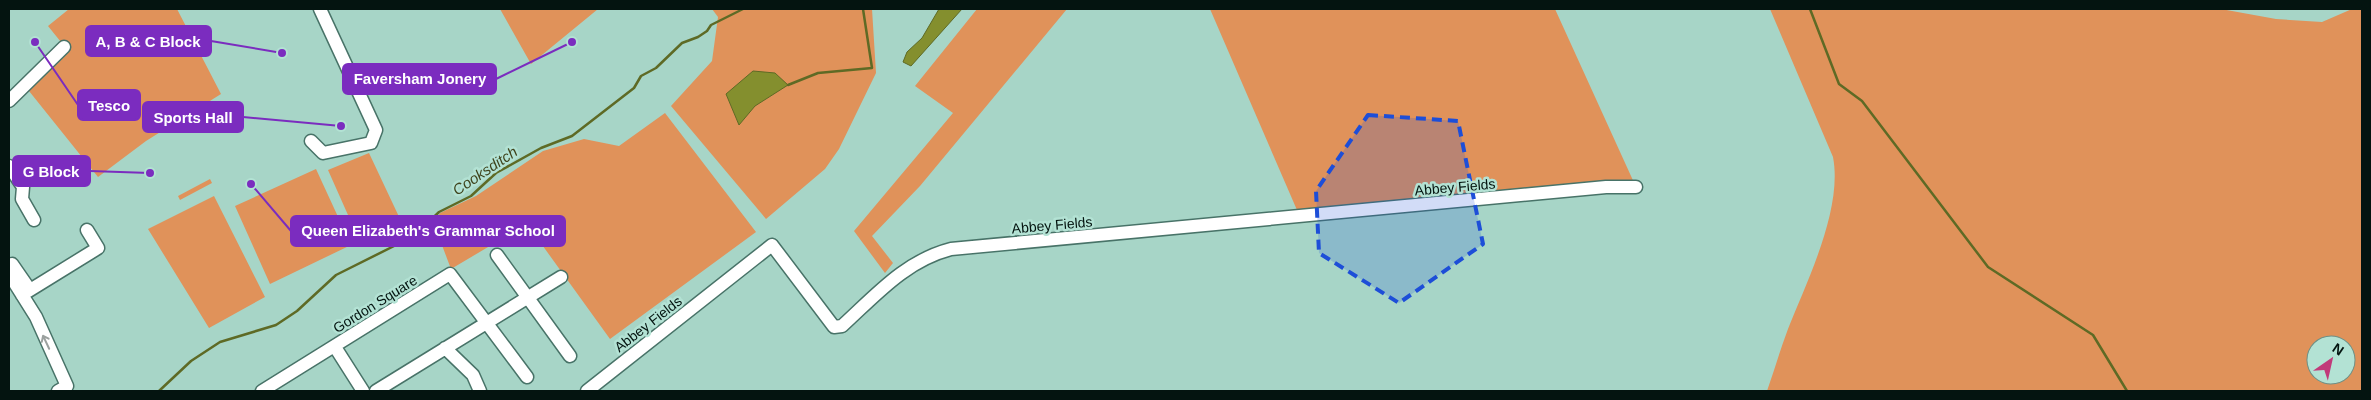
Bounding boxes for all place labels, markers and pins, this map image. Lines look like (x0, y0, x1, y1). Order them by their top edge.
callout: A, B & C Block (86, 26, 211, 56)
callout: Faversham Jonery (343, 64, 496, 94)
callout: Tesco (78, 90, 140, 120)
callout: Sports Hall (143, 102, 243, 132)
callout: G Block (13, 156, 90, 186)
callout: Queen Elizabeth's Grammar School (291, 216, 565, 246)

